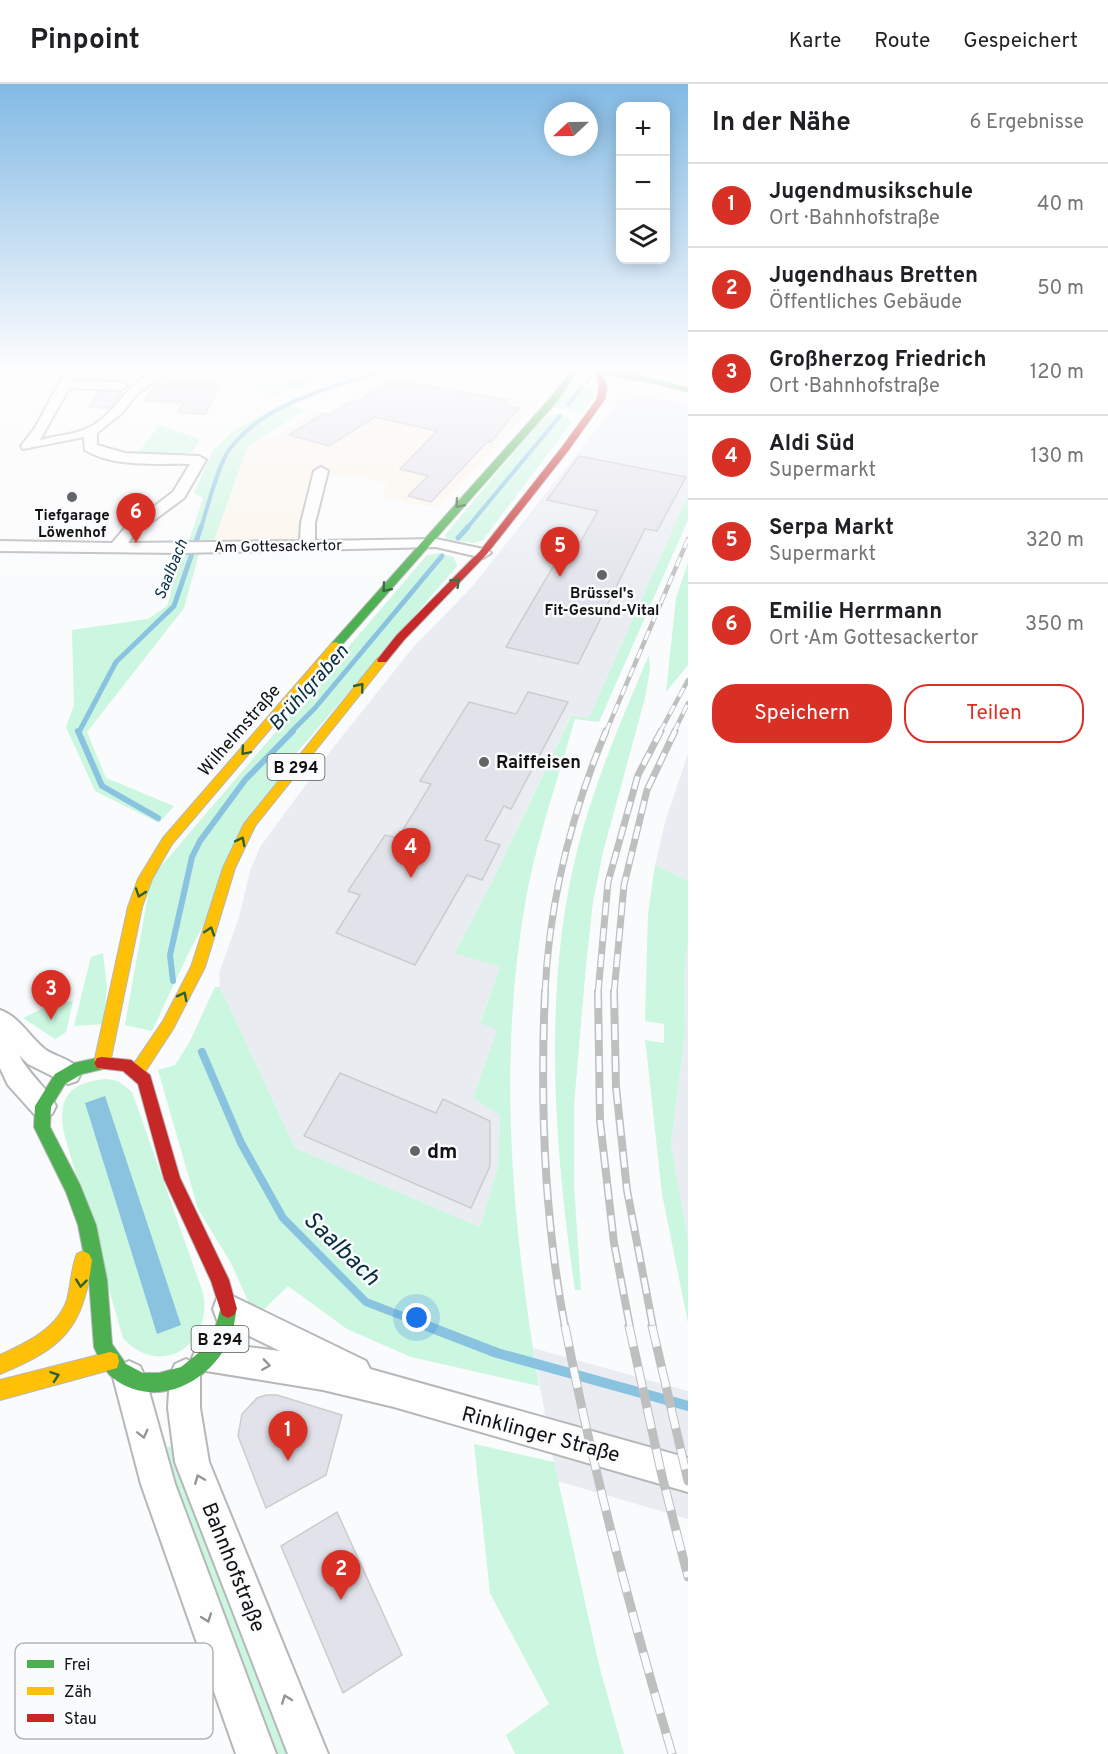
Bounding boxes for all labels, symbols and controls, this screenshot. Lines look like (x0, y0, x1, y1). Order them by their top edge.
text: Pinpoint (30, 23, 140, 59)
text: Karte (789, 28, 841, 55)
text: Route (874, 28, 930, 55)
text: Gespeichert (963, 28, 1078, 55)
north arrow (544, 102, 598, 156)
map controls (616, 102, 670, 264)
button: + (616, 102, 670, 156)
text: In der Nähe (712, 107, 851, 140)
text: 6 Ergebnisse (969, 110, 1084, 136)
button: − (616, 156, 670, 210)
text: Jugendmusikschule (769, 179, 973, 206)
text: 1 (728, 192, 736, 218)
text: 40 m (1037, 192, 1084, 218)
text: Ort · Bahnhofstraße (769, 206, 940, 232)
button: layers (616, 210, 670, 264)
text: Jugendhaus Bretten (769, 263, 978, 290)
text: 2 (725, 276, 738, 302)
text: 50 m (1037, 276, 1084, 302)
text: Öffentliches Gebäude (769, 290, 962, 316)
text: Großherzog Friedrich (769, 347, 986, 374)
text: 3 (726, 360, 738, 386)
text: 120 m (1030, 360, 1084, 386)
text: Ort · Bahnhofstraße (769, 374, 940, 400)
text: Aldi Süd (769, 431, 855, 458)
text: 4 (725, 444, 738, 470)
text: 130 m (1030, 444, 1084, 470)
text: Supermarkt (769, 458, 876, 484)
marker: Tiefgarage Löwenhof (65, 490, 79, 504)
pin: 6 (116, 494, 156, 543)
one-way arrow (456, 498, 467, 509)
place label: Tiefgarage Löwenhof (34, 507, 110, 543)
text: Serpa Markt (769, 515, 894, 542)
pin: 5 (540, 528, 580, 577)
text: 5 (725, 528, 738, 554)
text: 320 m (1026, 528, 1084, 554)
water label: Saalbach (151, 536, 193, 603)
street label: Am Gottesackertor (214, 537, 342, 558)
text: Supermarkt (769, 542, 876, 568)
marker: Brüssel's Fit-Gesund-Vital (595, 568, 609, 582)
one-way arrow (449, 578, 459, 589)
one-way arrow (383, 581, 394, 592)
place label: Brüssel's Fit-Gesund-Vital (545, 585, 659, 621)
text: Emilie Herrmann (769, 599, 942, 626)
text: 6 (725, 612, 738, 638)
text: 350 m (1025, 612, 1084, 638)
text: Ort · Am Gottesackertor (769, 626, 978, 652)
water label: Brühlgraben (264, 640, 355, 737)
street label: Wilhelmstraße (194, 680, 286, 782)
one-way arrow (353, 683, 364, 694)
button: Speichern (712, 684, 892, 743)
button: Teilen (904, 684, 1084, 743)
one-way arrow (241, 744, 252, 755)
place label: Raiffeisen (496, 752, 581, 775)
road number: B 294 (268, 754, 324, 780)
marker: Raiffeisen (477, 755, 491, 769)
pin: 4 (392, 828, 430, 878)
one-way arrow (234, 837, 245, 848)
one-way arrow (134, 887, 147, 898)
one-way arrow (202, 926, 215, 937)
pin: 3 (32, 970, 70, 1020)
one-way arrow (176, 991, 187, 1002)
place label: dm (427, 1139, 458, 1166)
marker: dm (408, 1144, 422, 1158)
water label: Saalbach (296, 1206, 385, 1293)
one-way arrow (75, 1279, 88, 1288)
your location (402, 1303, 431, 1332)
road number: B 294 (192, 1326, 248, 1352)
one-way arrow (261, 1358, 270, 1370)
one-way arrow (49, 1370, 60, 1383)
street label: Rinklinger Straße (459, 1401, 623, 1470)
pin: 1 (268, 1412, 308, 1461)
one-way arrow (136, 1428, 149, 1438)
one-way arrow (194, 1474, 206, 1485)
street label: Bahnhofstraße (194, 1499, 271, 1636)
pin: 2 (322, 1550, 360, 1600)
one-way arrow (199, 1612, 212, 1623)
legend (15, 1643, 213, 1739)
text: Frei (64, 1656, 90, 1676)
text: Zäh (64, 1683, 92, 1703)
one-way arrow (281, 1695, 293, 1706)
text: Stau (64, 1710, 97, 1730)

